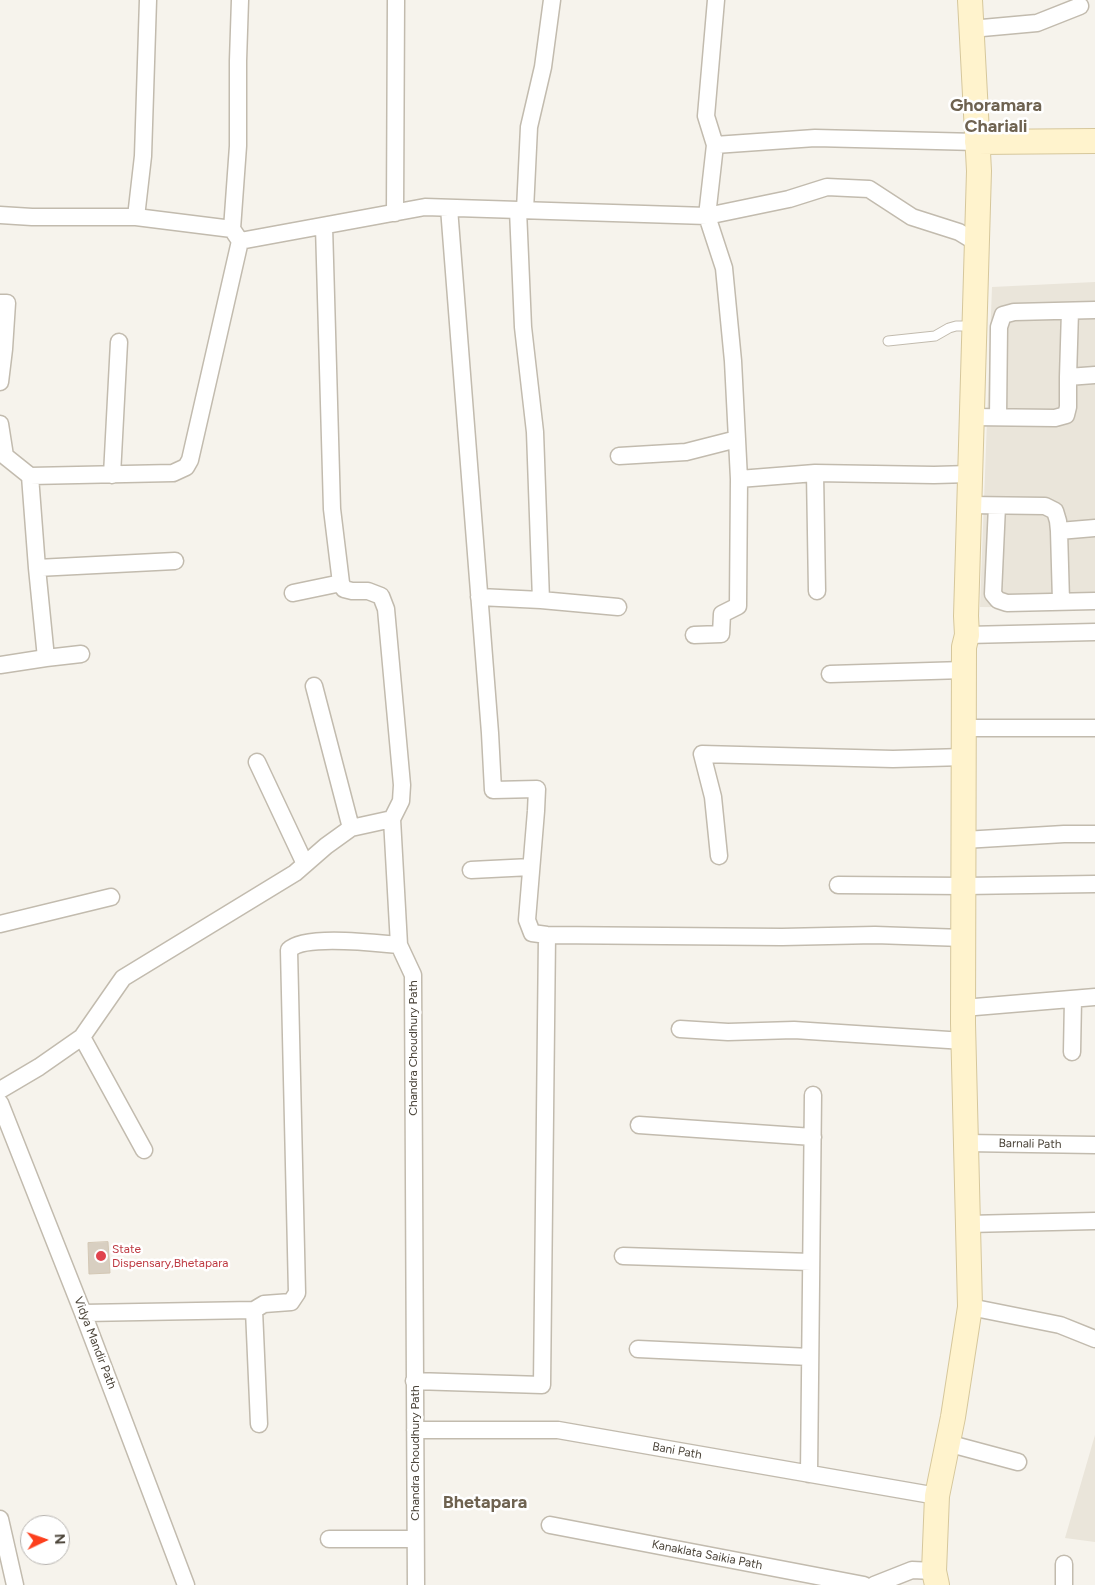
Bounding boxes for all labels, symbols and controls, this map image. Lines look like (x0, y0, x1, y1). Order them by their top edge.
district label: Ghoramara Chariali (950, 95, 1042, 138)
street label: Chandra Choudhury Path (406, 980, 420, 1116)
street label: Barnali Path (998, 1136, 1062, 1152)
place label: State Dispensary,Bhetapara (112, 1242, 228, 1270)
marker: State Dispensary,Bhetapara (94, 1249, 108, 1263)
street label: Vidya Mandir Path (71, 1295, 119, 1391)
street label: Chandra Choudhury Path (408, 1385, 422, 1521)
street label: Bani Path (651, 1440, 703, 1462)
district label: Bhetapara (443, 1492, 527, 1514)
north arrow (20, 1515, 70, 1565)
text: N (51, 1533, 68, 1545)
street label: Kanaklata Saikia Path (650, 1537, 764, 1573)

